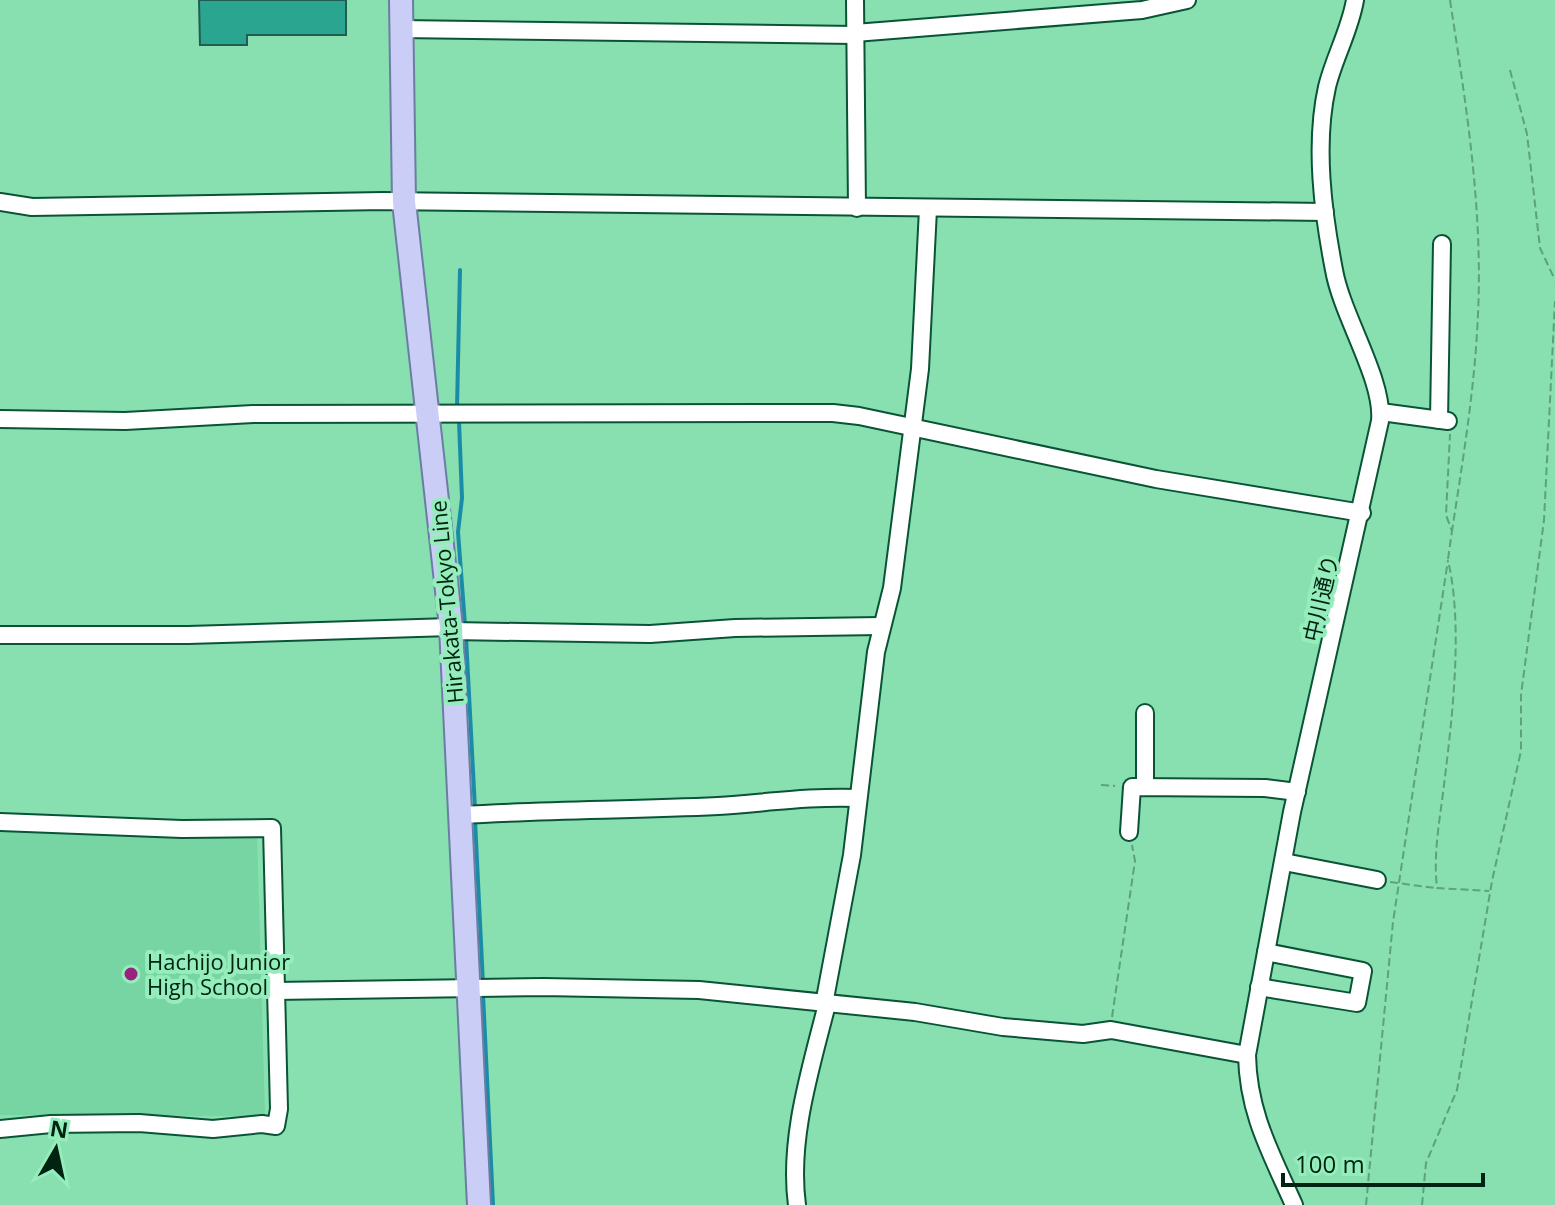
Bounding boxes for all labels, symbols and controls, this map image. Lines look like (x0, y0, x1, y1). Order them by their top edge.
street label: Hirakata-Tokyo Line (422, 499, 470, 705)
street label: 中川通り (1295, 552, 1345, 644)
place label: Hachijo Junior High School (147, 946, 290, 1001)
marker: Hachijo Junior High School (122, 965, 140, 983)
north arrow (16, 1109, 96, 1189)
text: N (48, 1112, 70, 1144)
scale bar (1283, 1137, 1483, 1187)
text: 100 m (1295, 1147, 1365, 1180)

